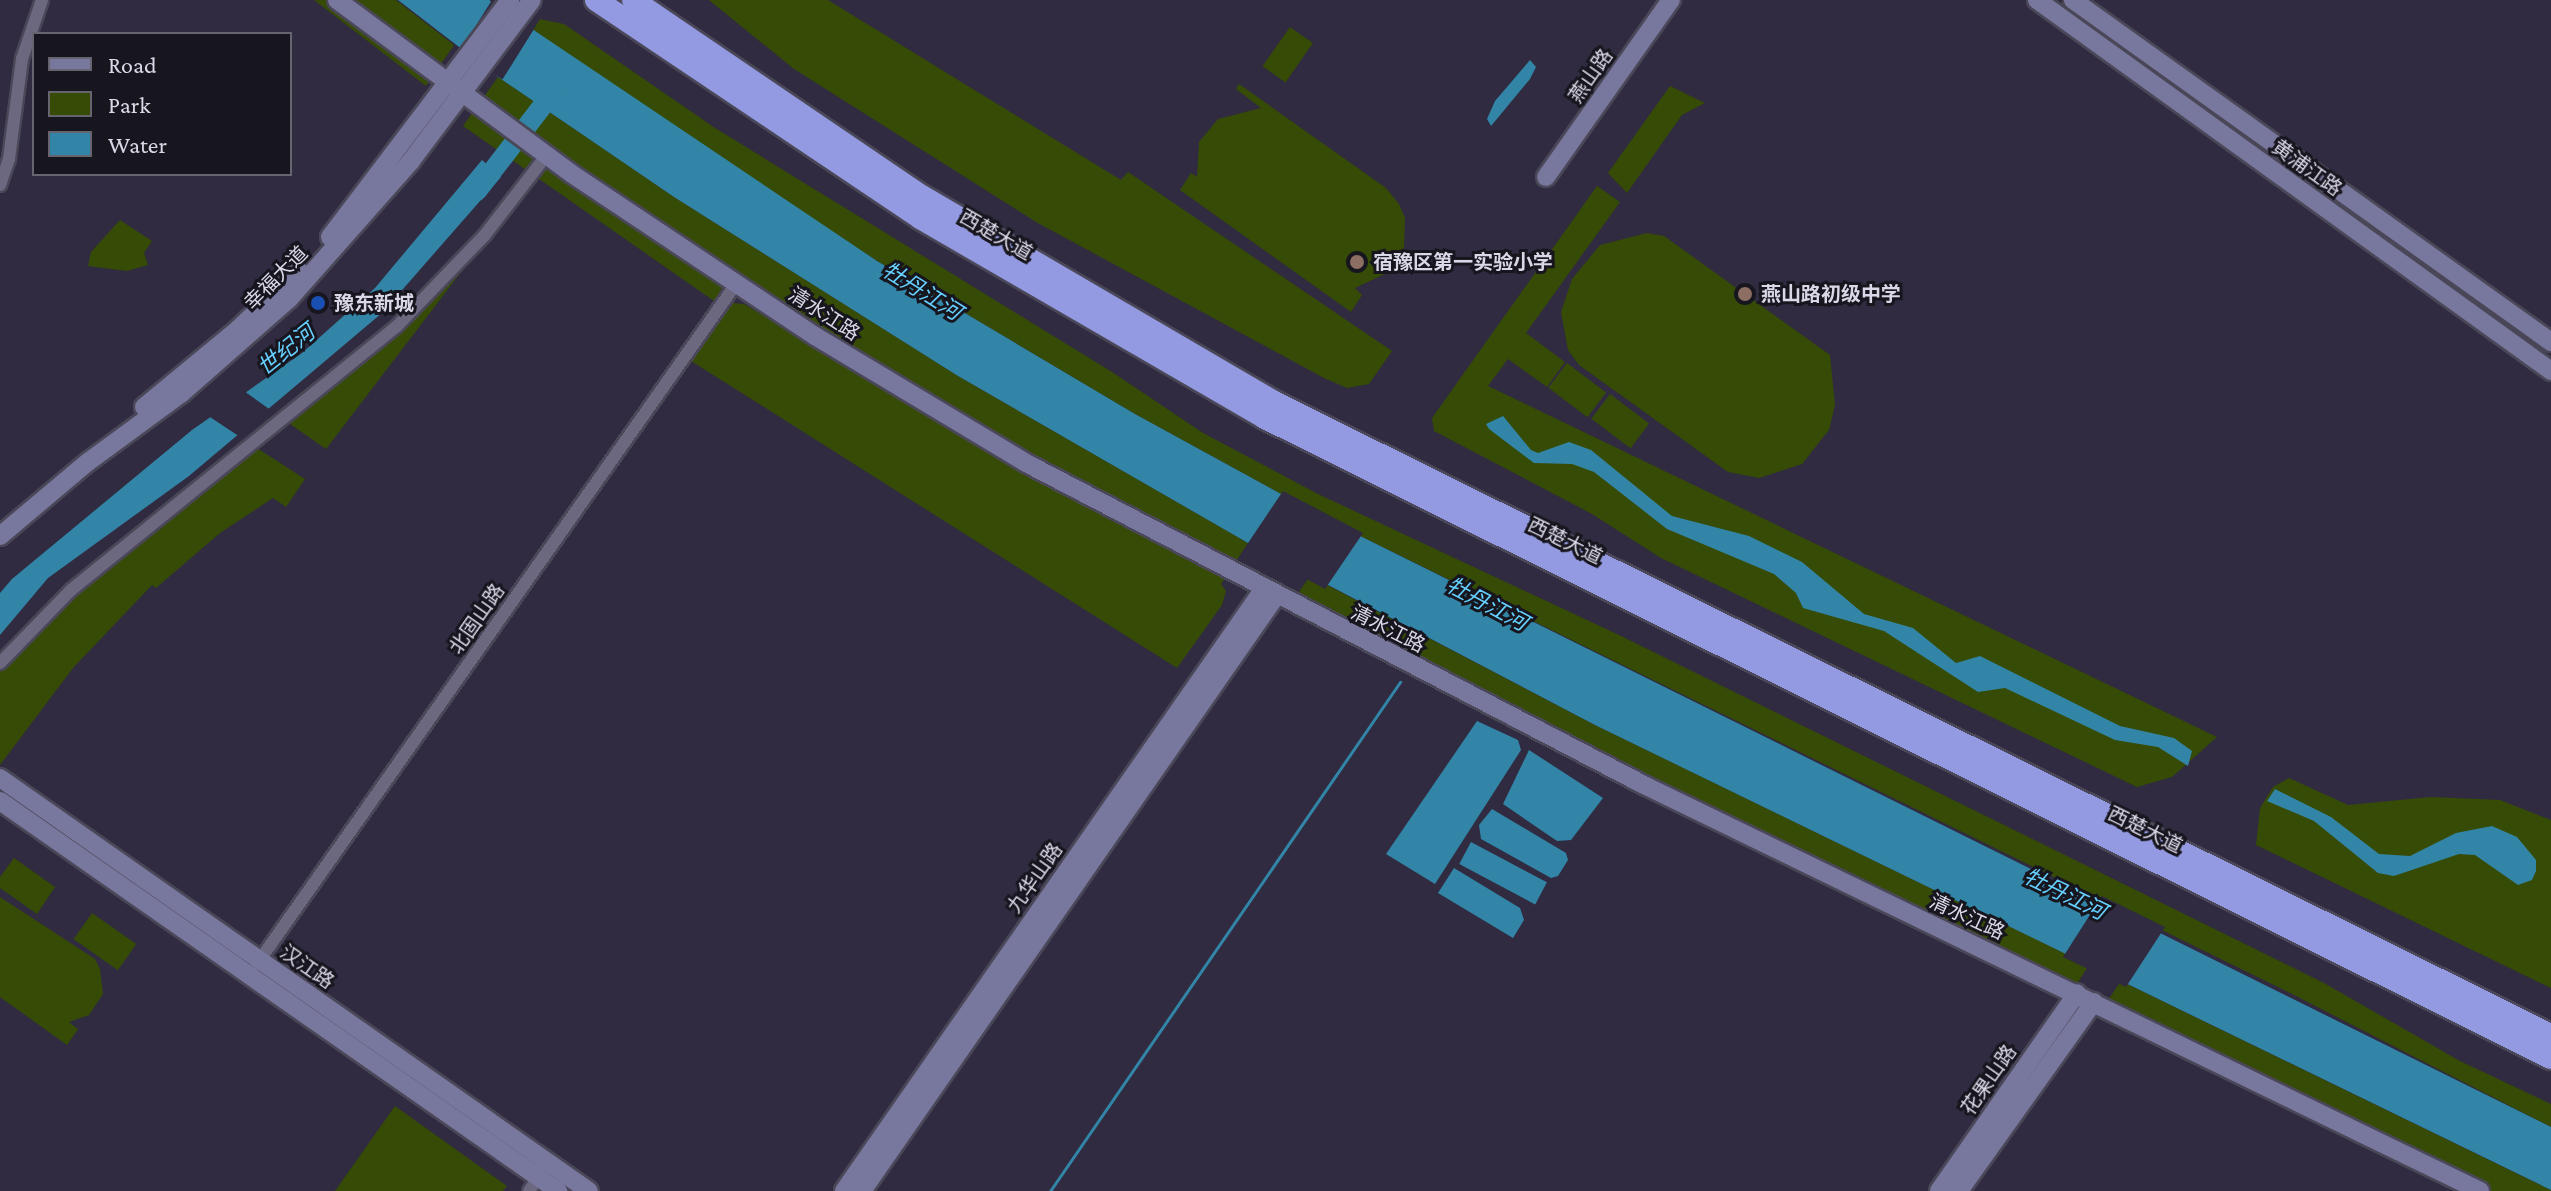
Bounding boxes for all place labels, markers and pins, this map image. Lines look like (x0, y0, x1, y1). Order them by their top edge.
place label: 宿豫区第一实验小学 (1373, 250, 1553, 274)
marker: 宿豫区第一实验小学 (1348, 253, 1366, 271)
place label: 燕山路初级中学 (1761, 282, 1901, 306)
marker: 燕山路初级中学 (1736, 285, 1754, 303)
place label: 豫东新城 (334, 291, 414, 315)
marker: 豫东新城 (309, 294, 327, 312)

